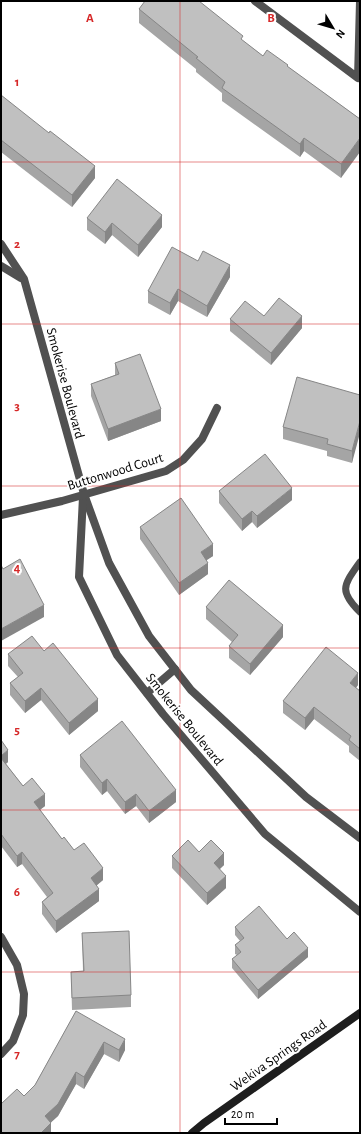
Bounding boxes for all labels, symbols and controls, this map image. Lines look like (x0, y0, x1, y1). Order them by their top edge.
north arrow (313, 8, 353, 48)
text: A (86, 12, 94, 25)
text: B (267, 12, 275, 25)
text: N (334, 27, 347, 40)
text: 1 (15, 76, 19, 89)
text: 2 (14, 238, 20, 251)
street label: Smokerise Boulevard (44, 326, 87, 440)
text: 3 (14, 400, 20, 413)
street label: Buttonwood Court (66, 451, 165, 493)
text: 4 (14, 562, 21, 575)
street label: Smokerise Boulevard (143, 671, 226, 768)
text: 5 (14, 724, 20, 737)
text: 6 (14, 886, 20, 899)
street label: Wekiva Springs Road (228, 1018, 329, 1094)
text: 7 (14, 1048, 20, 1061)
scale bar (225, 1100, 277, 1126)
text: 20 m (231, 1108, 254, 1120)

